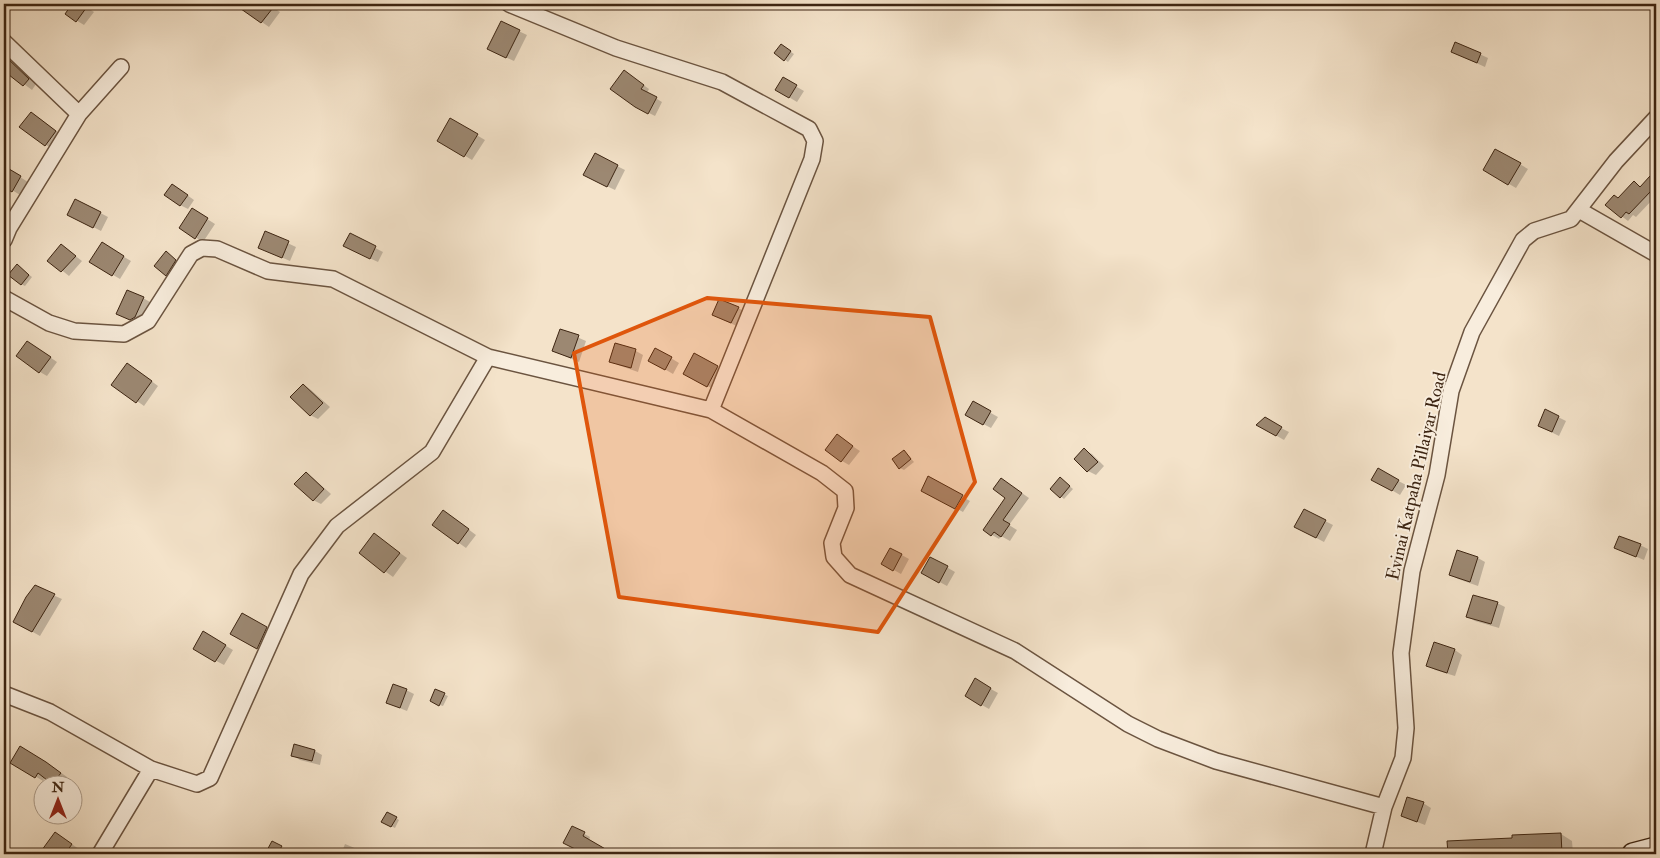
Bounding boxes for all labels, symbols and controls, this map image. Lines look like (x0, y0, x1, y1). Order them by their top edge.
street label: Evinai Katpaha Pillaiyar Road (1381, 369, 1452, 583)
north arrow (32, 776, 82, 826)
text: N (51, 779, 65, 796)

